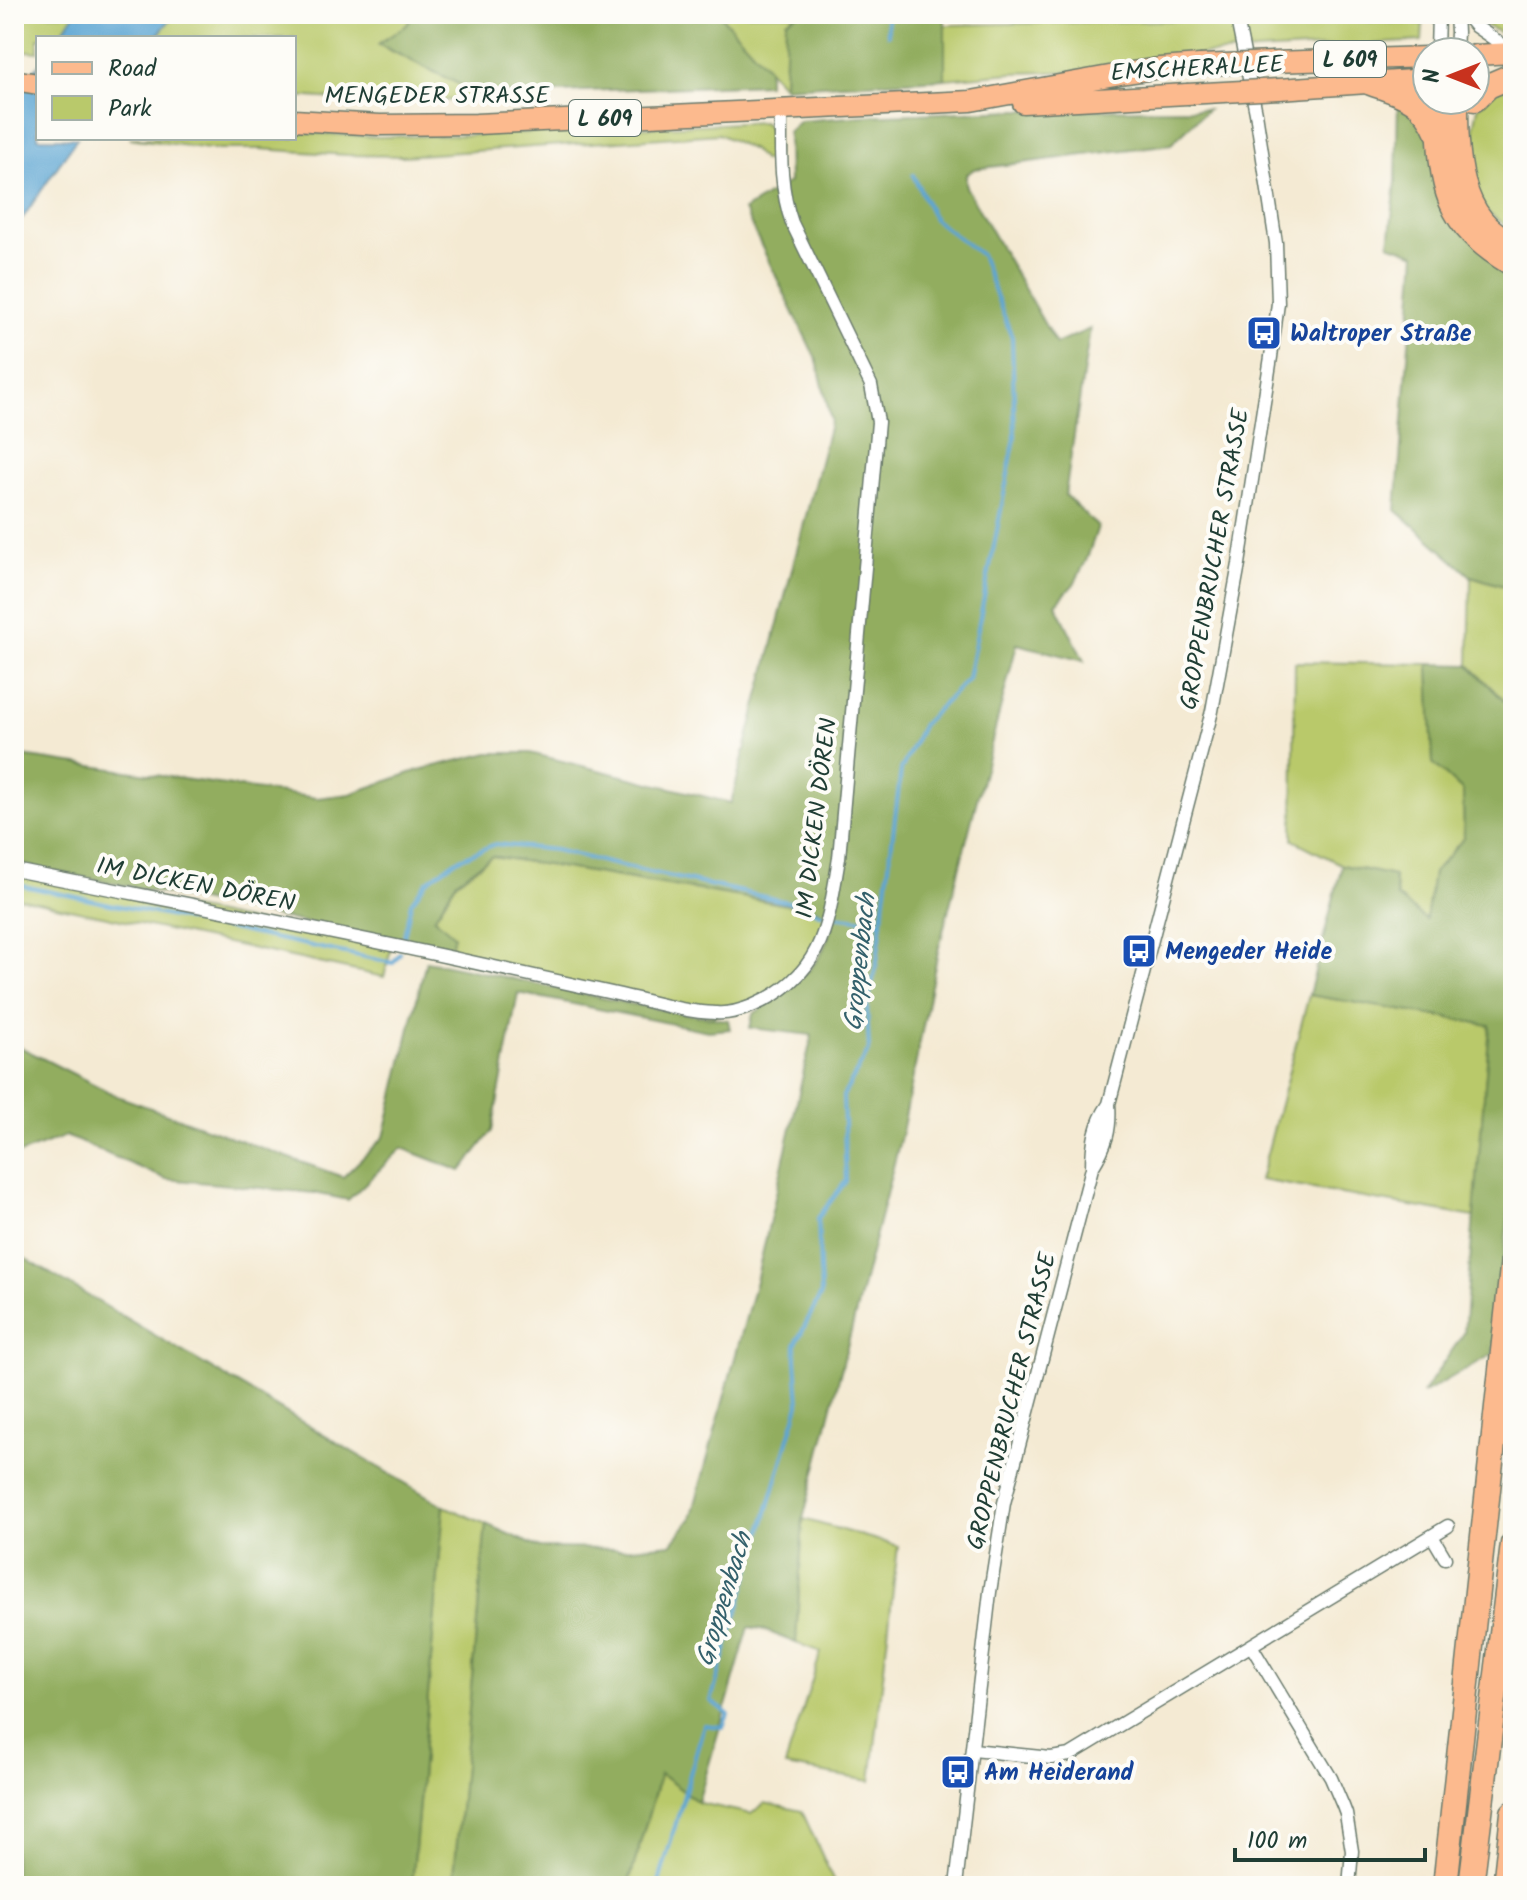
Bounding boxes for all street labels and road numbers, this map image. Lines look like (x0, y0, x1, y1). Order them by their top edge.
road number: L 609 (1314, 41, 1386, 77)
street label: EMSCHERALLEE (1110, 45, 1285, 94)
street label: MENGEDER STRASSE (325, 77, 550, 116)
road number: L 609 (569, 100, 641, 136)
street label: GROPPENBRUCHER STRASSE (1170, 405, 1261, 713)
street label: IM DICKEN DÖREN (786, 716, 849, 921)
street label: IM DICKEN DÖREN (93, 847, 299, 924)
street label: GROPPENBRUCHER STRASSE (957, 1248, 1069, 1554)

